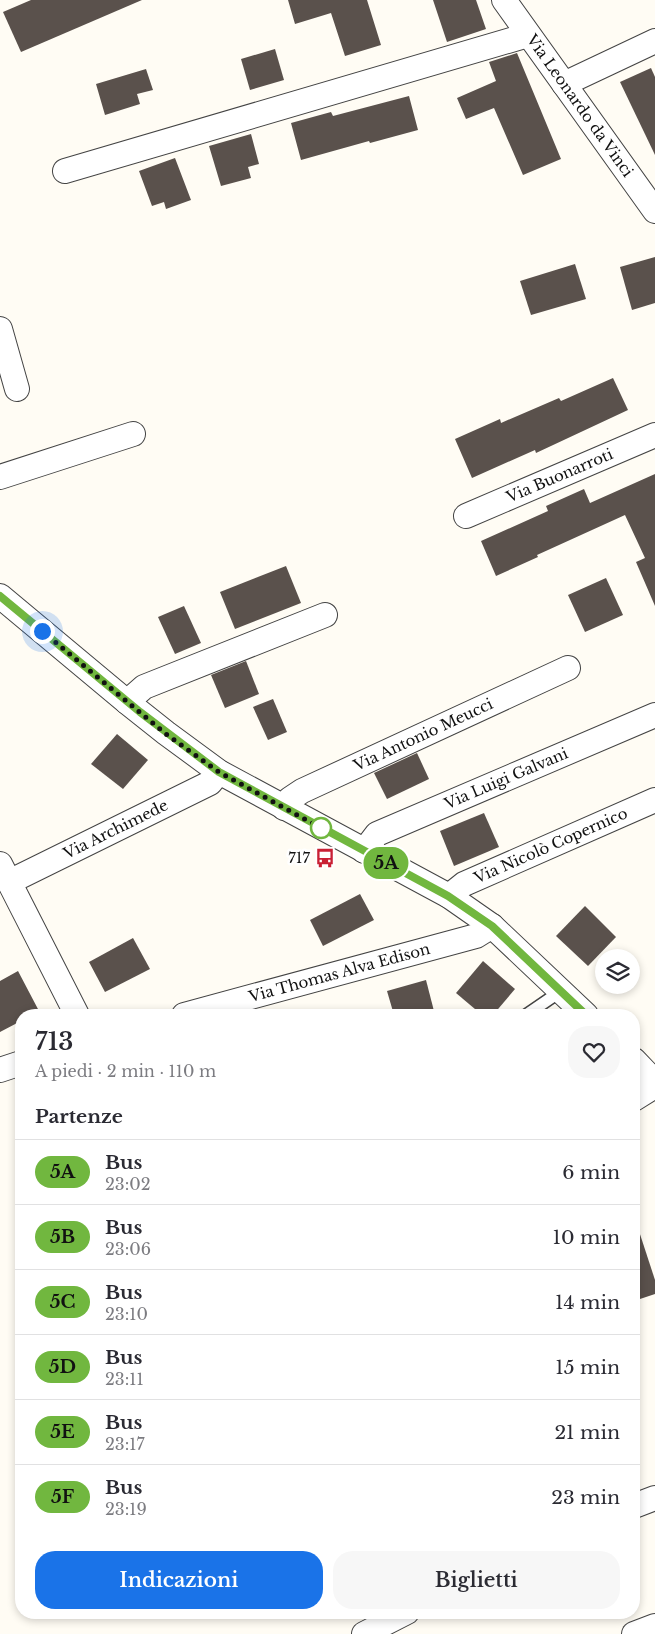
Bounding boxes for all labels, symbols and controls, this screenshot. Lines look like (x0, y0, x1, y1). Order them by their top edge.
street label: Via Leonardo da Vinci (522, 30, 637, 180)
street label: Via Buonarroti (503, 444, 616, 507)
your location (30, 619, 55, 644)
street label: Via Antonio Meucci (350, 694, 496, 775)
street label: Via Luigi Galvani (440, 743, 571, 813)
street label: Via Archimede (59, 795, 171, 863)
street label: Via Nicolò Copernico (470, 803, 630, 888)
unlabelled marker (310, 817, 332, 839)
bus stop icon: 717 (314, 847, 336, 869)
line badge: 5A (364, 847, 408, 879)
place label: 717 (288, 848, 310, 867)
text: 5A (373, 852, 399, 874)
street label: Via Thomas Alva Edison (246, 939, 432, 1006)
map controls (595, 949, 640, 994)
button: layers (595, 949, 640, 994)
button: heart (568, 1026, 620, 1078)
text: 713 (35, 1027, 73, 1056)
text: A piedi · 2 min · 110 m (35, 1061, 216, 1081)
text: Partenze (35, 1105, 123, 1128)
text: Bus (105, 1151, 142, 1174)
text: 5A (50, 1161, 75, 1183)
text: 6 min (562, 1161, 620, 1184)
text: 23:02 (105, 1174, 151, 1194)
text: Bus (105, 1216, 142, 1239)
text: 5B (50, 1226, 75, 1248)
text: 10 min (553, 1226, 620, 1249)
text: 23:06 (105, 1239, 151, 1259)
text: Bus (105, 1281, 142, 1304)
text: 5C (50, 1291, 75, 1313)
text: 14 min (555, 1291, 620, 1314)
text: 23:10 (105, 1304, 148, 1324)
text: Bus (105, 1346, 142, 1369)
text: 5D (49, 1356, 76, 1378)
text: 15 min (555, 1356, 620, 1379)
text: 23:11 (105, 1369, 144, 1389)
text: Bus (105, 1411, 142, 1434)
text: 5E (50, 1421, 75, 1443)
text: 21 min (554, 1421, 620, 1444)
text: 23:17 (105, 1434, 144, 1454)
text: Bus (105, 1476, 142, 1499)
text: 5F (51, 1486, 74, 1508)
text: 23 min (551, 1486, 620, 1509)
text: 23:19 (105, 1499, 147, 1519)
button: Indicazioni (35, 1551, 323, 1609)
button: Biglietti (333, 1551, 620, 1609)

